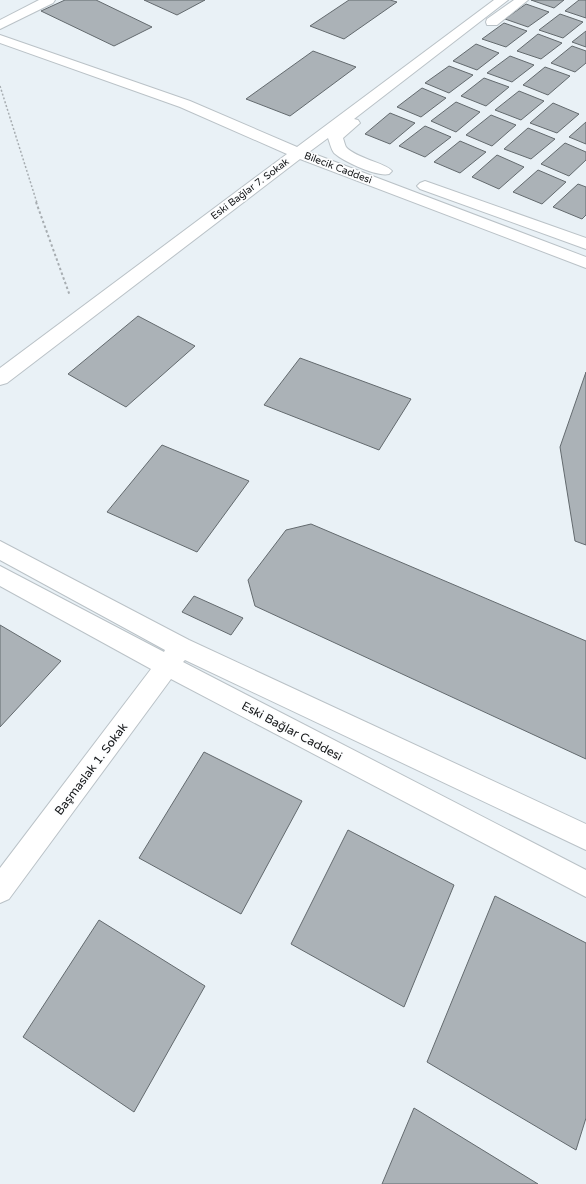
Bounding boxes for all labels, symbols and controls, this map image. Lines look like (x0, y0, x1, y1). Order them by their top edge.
street label: Bilecik Caddesi (302, 150, 374, 186)
street label: Eski Bağlar 7. Sokak (209, 155, 292, 222)
street label: Eski Bağlar Caddesi (239, 699, 345, 763)
street label: Başmaslak 1. Sokak (52, 720, 131, 818)

